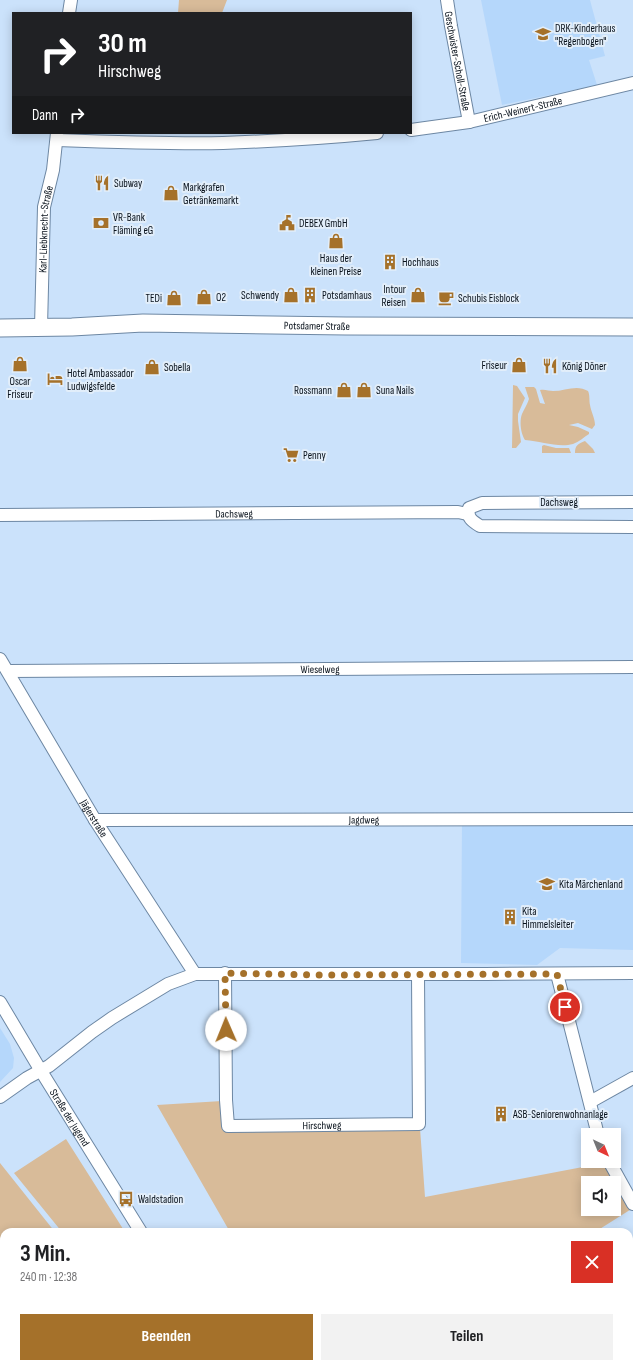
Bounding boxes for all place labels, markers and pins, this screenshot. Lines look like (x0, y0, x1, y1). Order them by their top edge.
place label: DRK-Kinderhaus "Regenbogen" (555, 22, 616, 48)
school or university icon: DRK-Kinderhaus "Regenbogen" (534, 25, 552, 43)
restaurant icon: Subway (93, 174, 111, 192)
place label: Subway (114, 177, 143, 190)
place label: Markgrafen Getränkemarkt (183, 181, 239, 207)
shop icon: Markgrafen Getränkemarkt (162, 184, 180, 202)
place label: VR-Bank Fläming eG (113, 211, 153, 237)
bank icon: VR-Bank Fläming eG (92, 214, 110, 232)
public building icon: DEBEX GmbH (278, 214, 296, 232)
place label: DEBEX GmbH (299, 217, 348, 230)
shop icon: Haus der kleinen Preise (327, 232, 345, 250)
place label: Haus der kleinen Preise (311, 252, 361, 278)
building icon: Hochhaus (381, 253, 399, 271)
place label: Hochhaus (402, 256, 439, 269)
place label: Intour Reisen (382, 283, 406, 309)
shop icon: Schwendy (282, 286, 300, 304)
building icon: Potsdamhaus (301, 286, 319, 304)
shop icon: Intour Reisen (409, 286, 427, 304)
shop icon: O2 (195, 288, 213, 306)
shop icon: TEDi (165, 289, 183, 307)
place label: Schwendy (241, 289, 280, 302)
place label: Potsdamhaus (322, 289, 372, 302)
cafe icon: Schubis Eisblock (437, 289, 455, 307)
place label: O2 (216, 291, 226, 304)
place label: TEDi (146, 292, 162, 305)
place label: Schubis Eisblock (458, 292, 520, 305)
shop icon: Oscar Friseur (11, 355, 29, 373)
shop icon: Friseur (510, 356, 528, 374)
restaurant icon: König Döner (541, 357, 559, 375)
shop icon: Sobella (143, 358, 161, 376)
place label: Friseur (482, 359, 507, 372)
place label: König Döner (562, 360, 607, 373)
place label: Sobella (164, 361, 191, 374)
place label: Hotel Ambassador Ludwigsfelde (67, 367, 134, 393)
hotel icon: Hotel Ambassador Ludwigsfelde (46, 370, 64, 388)
place label: Oscar Friseur (7, 375, 33, 401)
shop icon: Rossmann (335, 381, 353, 399)
shop icon: Suna Nails (355, 381, 373, 399)
place label: Rossmann (294, 384, 332, 397)
place label: Suna Nails (376, 384, 414, 397)
supermarket icon: Penny (282, 446, 300, 464)
place label: Penny (303, 449, 326, 462)
school or university icon: Kita Märchenland (538, 875, 556, 893)
place label: Kita Märchenland (559, 878, 623, 891)
place label: Kita Himmelsleiter (522, 905, 574, 931)
building icon: Kita Himmelsleiter (501, 908, 519, 926)
pin (548, 990, 582, 1024)
building icon: ASB-Seniorenwohnanlage (492, 1105, 510, 1123)
place label: ASB-Seniorenwohnanlage (512, 1108, 608, 1121)
bus stop icon: Waldstadion (117, 1190, 135, 1208)
place label: Waldstadion (138, 1193, 183, 1206)

